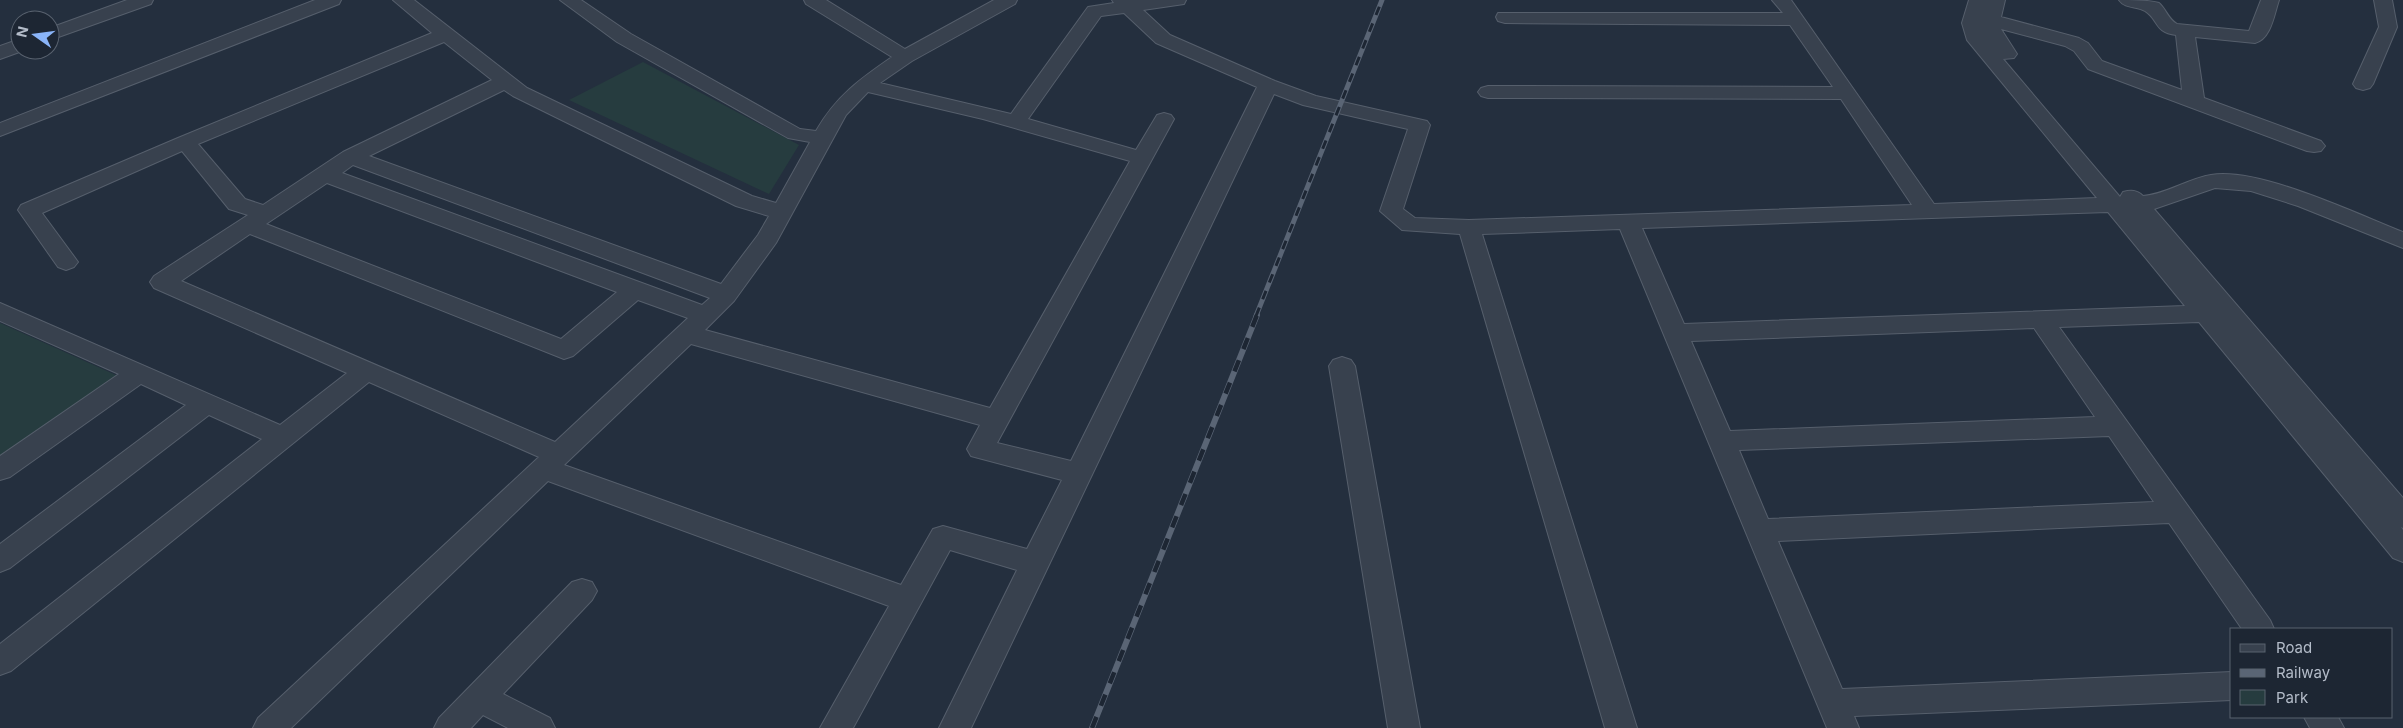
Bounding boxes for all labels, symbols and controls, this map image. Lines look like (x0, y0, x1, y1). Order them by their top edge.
north arrow (10, 10, 60, 60)
text: N (12, 25, 31, 39)
legend (2230, 628, 2393, 718)
text: Road (2276, 638, 2312, 657)
text: Railway (2276, 663, 2331, 682)
text: Park (2276, 688, 2309, 707)

